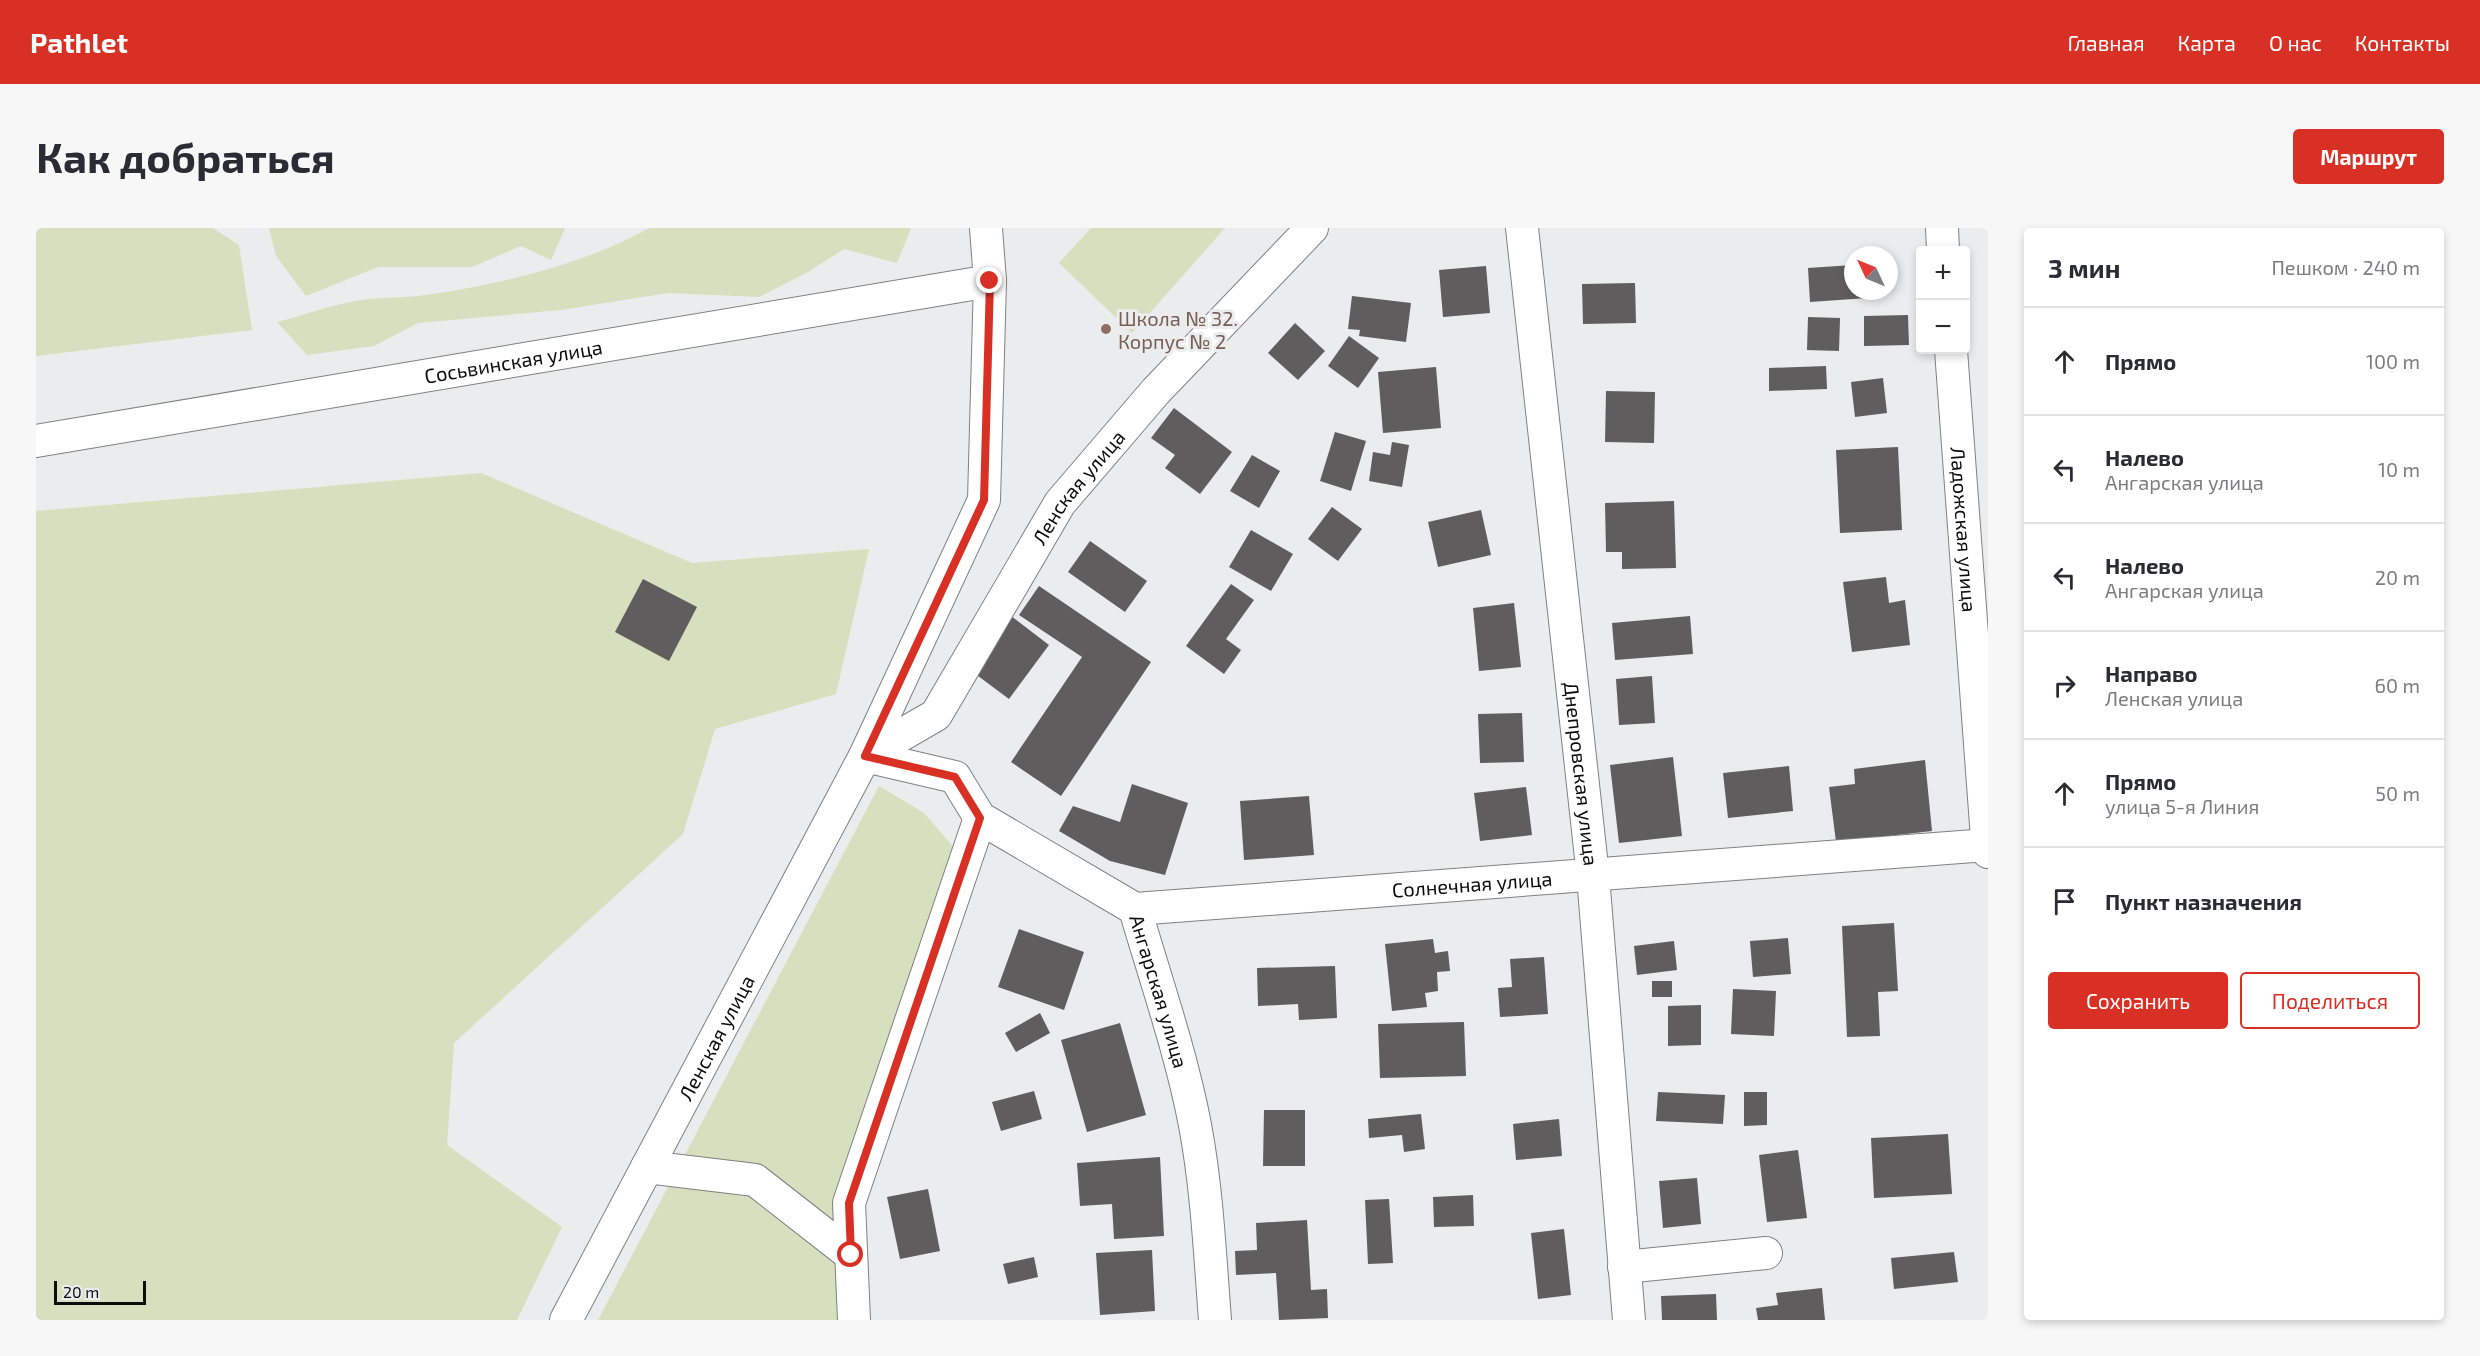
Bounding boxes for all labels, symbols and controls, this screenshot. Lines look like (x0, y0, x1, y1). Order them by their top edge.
text: Pathlet (30, 25, 128, 59)
text: Главная (2068, 30, 2145, 55)
text: Карта (2178, 30, 2236, 55)
text: О нас (2269, 30, 2322, 55)
text: Контакты (2355, 30, 2450, 55)
button: Маршрут (2293, 129, 2444, 184)
text: Как добраться (36, 131, 335, 181)
north arrow (1844, 246, 1898, 300)
map controls (1916, 246, 1970, 354)
button: + (1916, 246, 1970, 300)
text: 3 мин (2048, 252, 2120, 283)
text: Пешком · 240 m (2271, 255, 2420, 279)
route end (976, 267, 1002, 293)
button: − (1916, 300, 1970, 354)
place label: Школа № 32. Корпус № 2 (1118, 306, 1238, 354)
marker: Школа № 32. Корпус № 2 (1099, 322, 1113, 336)
street label: Сосьвинская улица (422, 334, 604, 388)
icon: ahead (2048, 345, 2081, 378)
text: Прямо (2105, 348, 2176, 374)
text: 100 m (2366, 349, 2420, 373)
street label: Ленская улица (1027, 425, 1129, 549)
text: Налево (2105, 444, 2184, 470)
street label: Ладожская улица (1946, 446, 1982, 613)
icon: left (2048, 453, 2081, 486)
text: 10 m (2378, 457, 2420, 481)
text: Ангарская улица (2105, 470, 2264, 494)
text: Налево (2105, 552, 2184, 578)
icon: left (2048, 561, 2081, 594)
text: 20 m (2375, 565, 2420, 589)
text: Ангарская улица (2105, 578, 2264, 602)
text: Направо (2105, 660, 2198, 686)
icon: right (2048, 669, 2081, 702)
text: 60 m (2375, 673, 2420, 697)
street label: Днепровская улица (1560, 681, 1604, 867)
text: Ленская улица (2105, 686, 2243, 710)
text: Прямо (2105, 768, 2176, 794)
icon: ahead (2048, 777, 2081, 810)
text: 50 m (2375, 781, 2420, 805)
text: улица 5-я Линия (2105, 794, 2259, 818)
street label: Солнечная улица (1391, 866, 1553, 902)
icon: arrive (2048, 885, 2081, 918)
text: Пункт назначения (2105, 888, 2302, 914)
street label: Ангарская улица (1125, 912, 1193, 1071)
street label: Ленская улица (673, 971, 759, 1104)
button: Сохранить (2048, 972, 2228, 1029)
button: Поделиться (2240, 972, 2420, 1029)
route start (837, 1241, 863, 1267)
scale bar (54, 1278, 146, 1306)
text: 20 m (63, 1282, 99, 1301)

